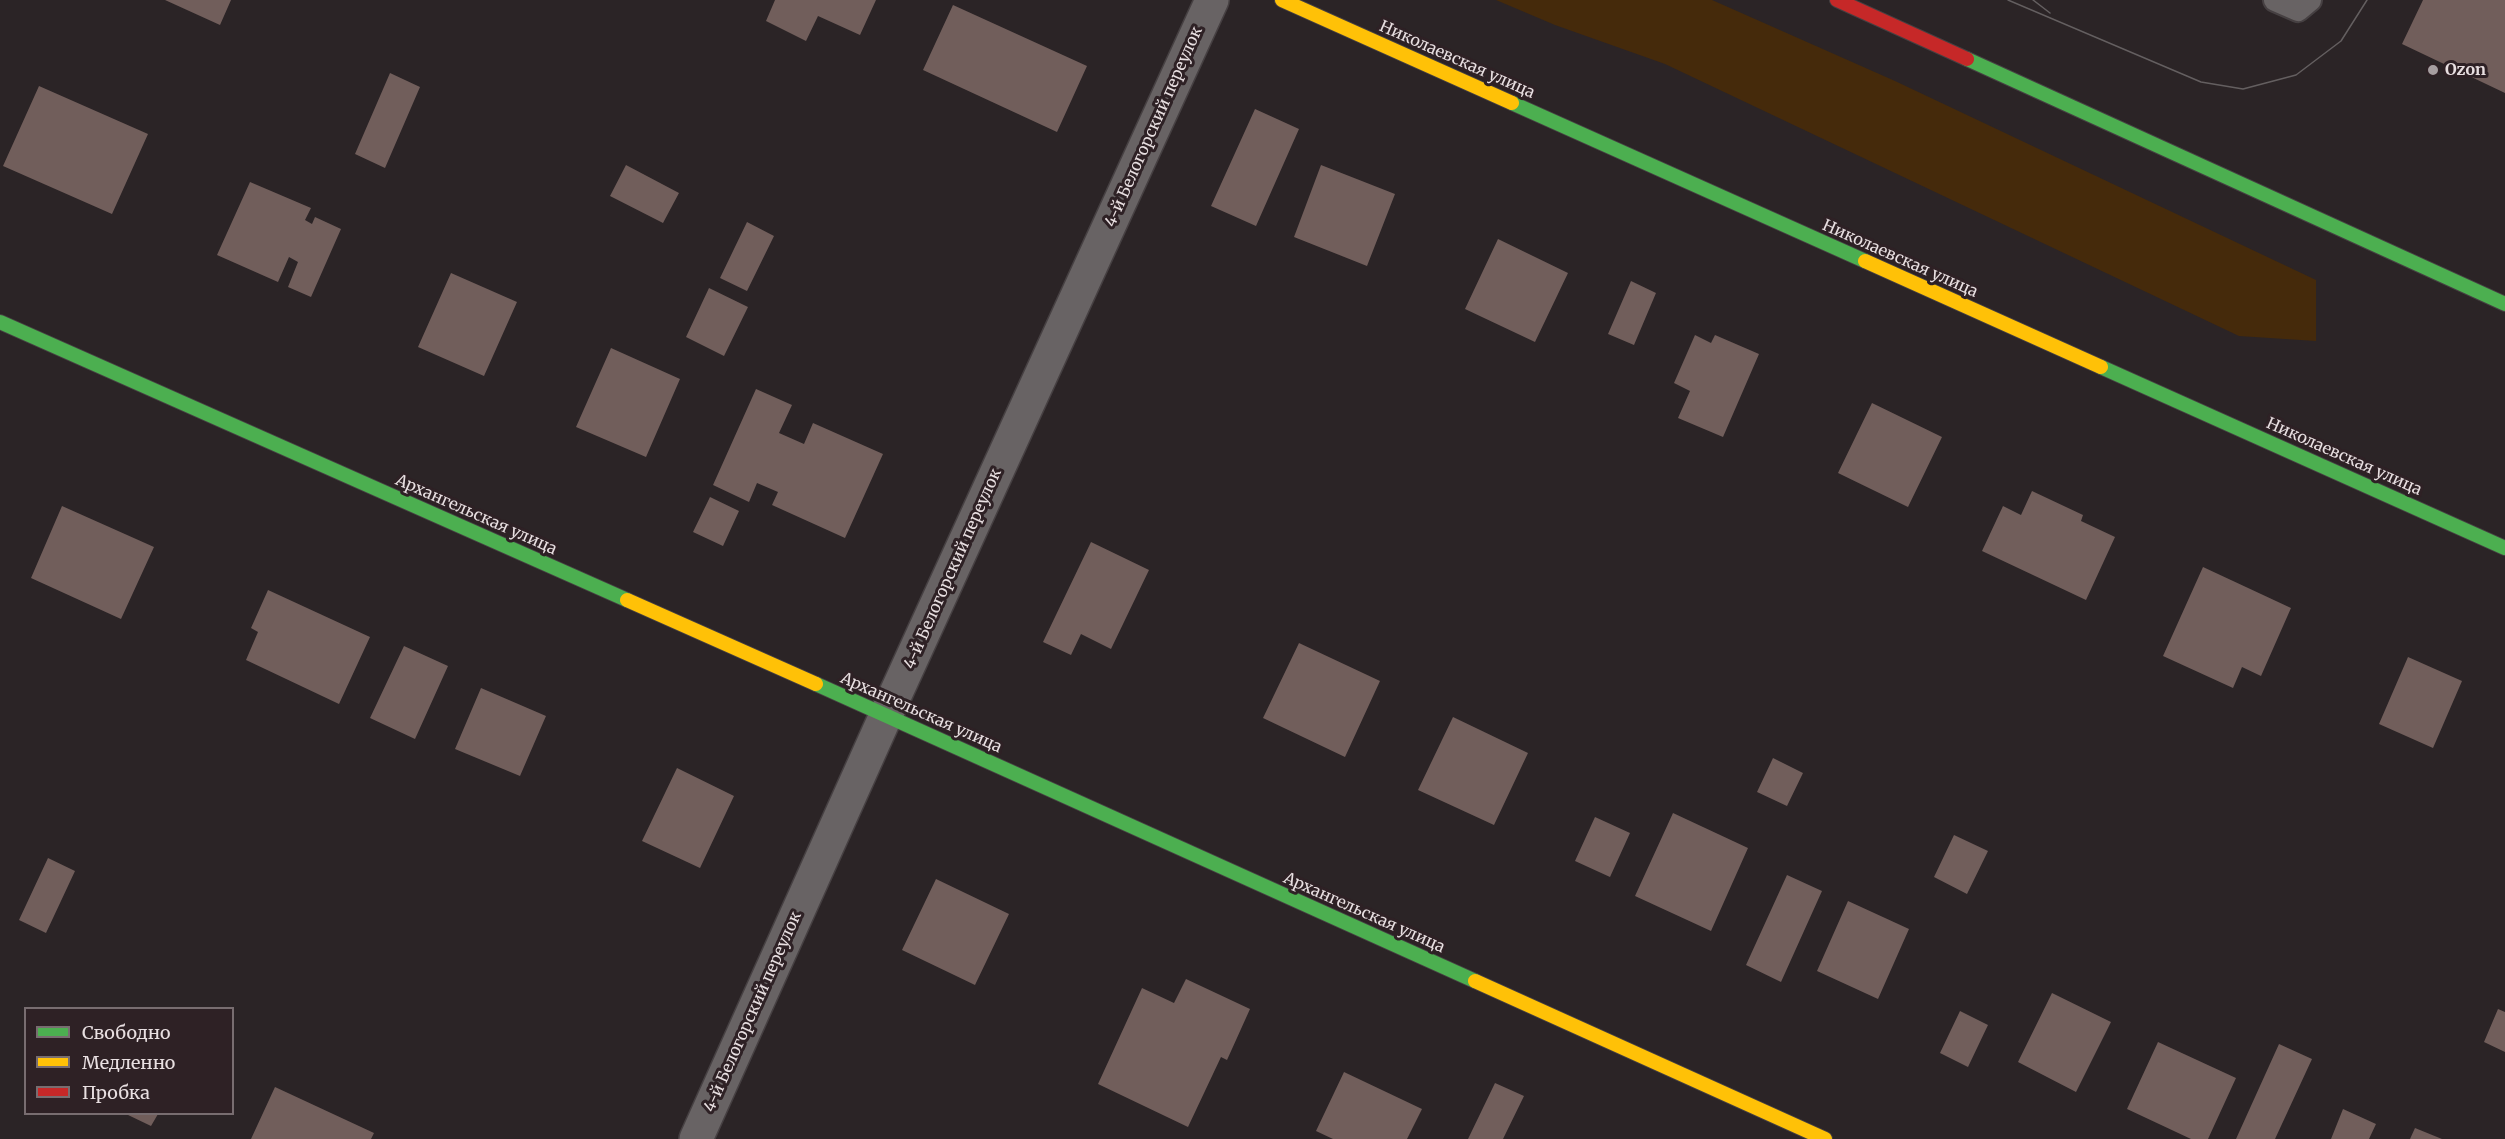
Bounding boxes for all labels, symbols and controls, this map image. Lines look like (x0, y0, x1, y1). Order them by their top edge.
street label: Николаевская улица (1376, 17, 1538, 103)
street label: 4-й Белогорский переулок (1101, 24, 1207, 230)
place label: Ozon (2445, 60, 2486, 80)
marker: Ozon (2426, 63, 2440, 77)
street label: Николаевская улица (1819, 216, 1981, 302)
street label: Николаевская улица (2263, 414, 2425, 500)
street label: 4-й Белогорский переулок (900, 466, 1006, 672)
street label: Архангельская улица (392, 471, 560, 559)
street label: Архангельская улица (837, 669, 1005, 757)
street label: Архангельская улица (1280, 869, 1448, 957)
street label: 4-й Белогорский переулок (700, 909, 806, 1115)
legend (24, 1007, 234, 1115)
text: Свободно (82, 1021, 170, 1044)
text: Медленно (82, 1051, 175, 1074)
text: Пробка (82, 1081, 150, 1104)

